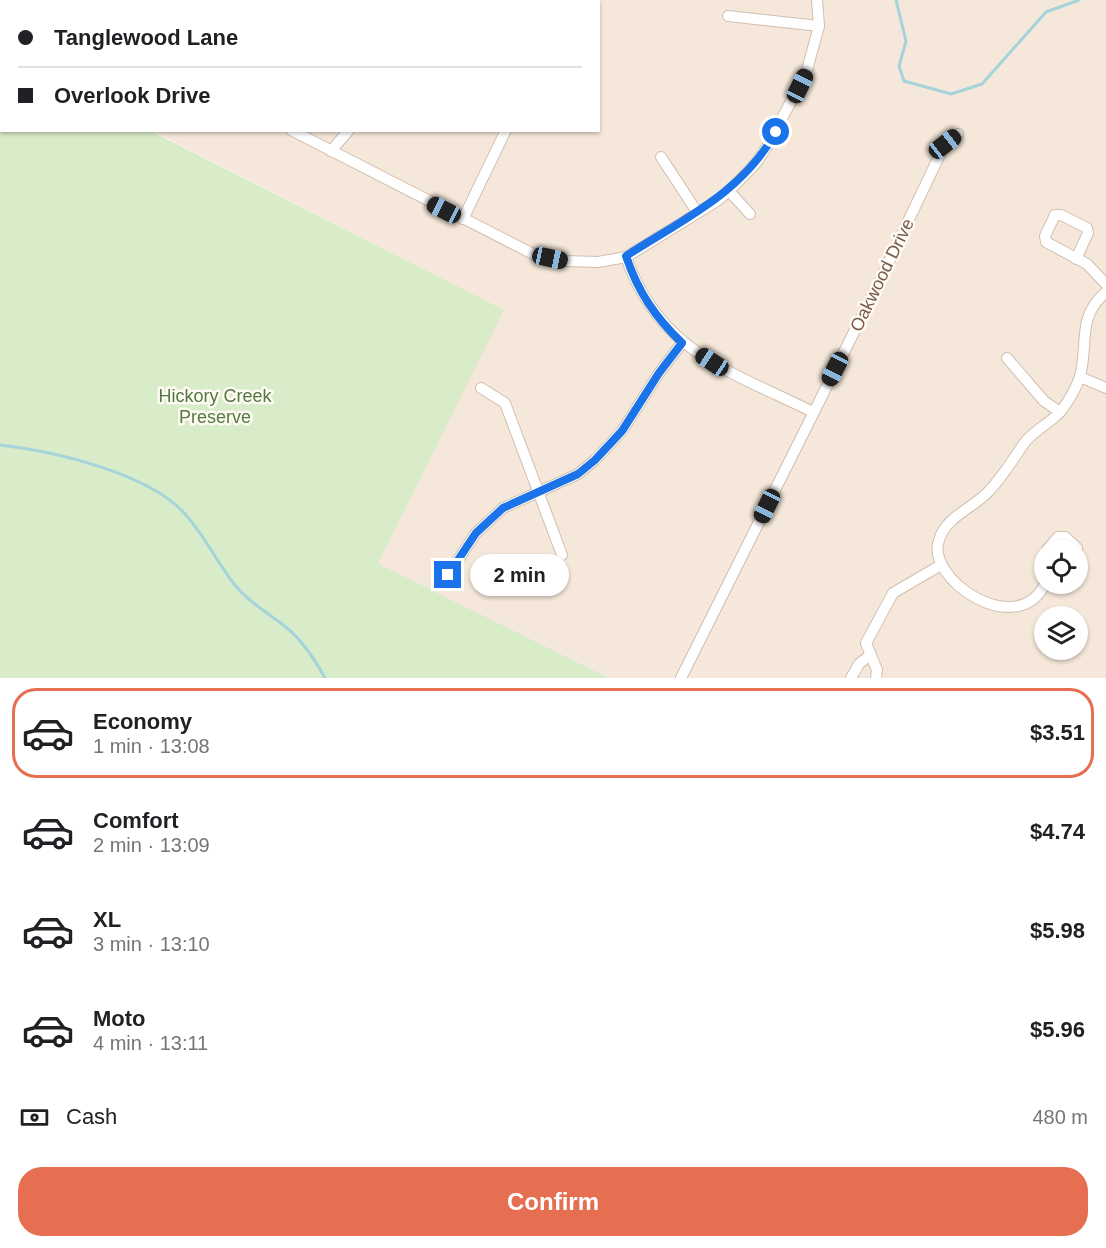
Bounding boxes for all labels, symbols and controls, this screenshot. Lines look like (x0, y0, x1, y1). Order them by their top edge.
text: Tanglewood Lane (54, 25, 238, 50)
car (784, 66, 816, 106)
text: Overlook Drive (54, 83, 211, 108)
route start (762, 118, 789, 145)
car (925, 126, 965, 162)
car (424, 194, 464, 226)
street label: Oakwood Drive (846, 215, 918, 335)
car (531, 245, 569, 271)
car (692, 345, 732, 379)
car (819, 349, 851, 389)
park label: Hickory Creek Preserve (158, 386, 273, 427)
car (751, 486, 783, 526)
map controls (1034, 540, 1088, 660)
button: locate (1034, 540, 1088, 594)
callout: 2 min (469, 554, 568, 596)
route end (434, 561, 461, 588)
text: 2 min (493, 564, 546, 586)
button: layers (1034, 606, 1088, 660)
icon: car (21, 706, 75, 760)
text: Economy (93, 709, 192, 734)
text: $3.51 (1030, 720, 1085, 745)
text: 1 min · 13:08 (93, 735, 210, 757)
icon: car (21, 805, 75, 859)
text: Comfort (93, 808, 179, 833)
text: $4.74 (1030, 819, 1085, 844)
text: 2 min · 13:09 (93, 834, 210, 856)
icon: car (21, 904, 75, 958)
text: XL (93, 907, 121, 932)
text: $5.98 (1030, 918, 1085, 943)
text: 3 min · 13:10 (93, 933, 210, 955)
icon: car (21, 1003, 75, 1057)
text: Moto (93, 1006, 146, 1031)
text: $5.96 (1030, 1017, 1085, 1042)
text: 4 min · 13:11 (93, 1032, 208, 1054)
icon: cash (18, 1101, 51, 1134)
text: Cash (66, 1104, 117, 1129)
text: 480 m (1032, 1106, 1088, 1128)
button: Confirm (18, 1167, 1088, 1236)

